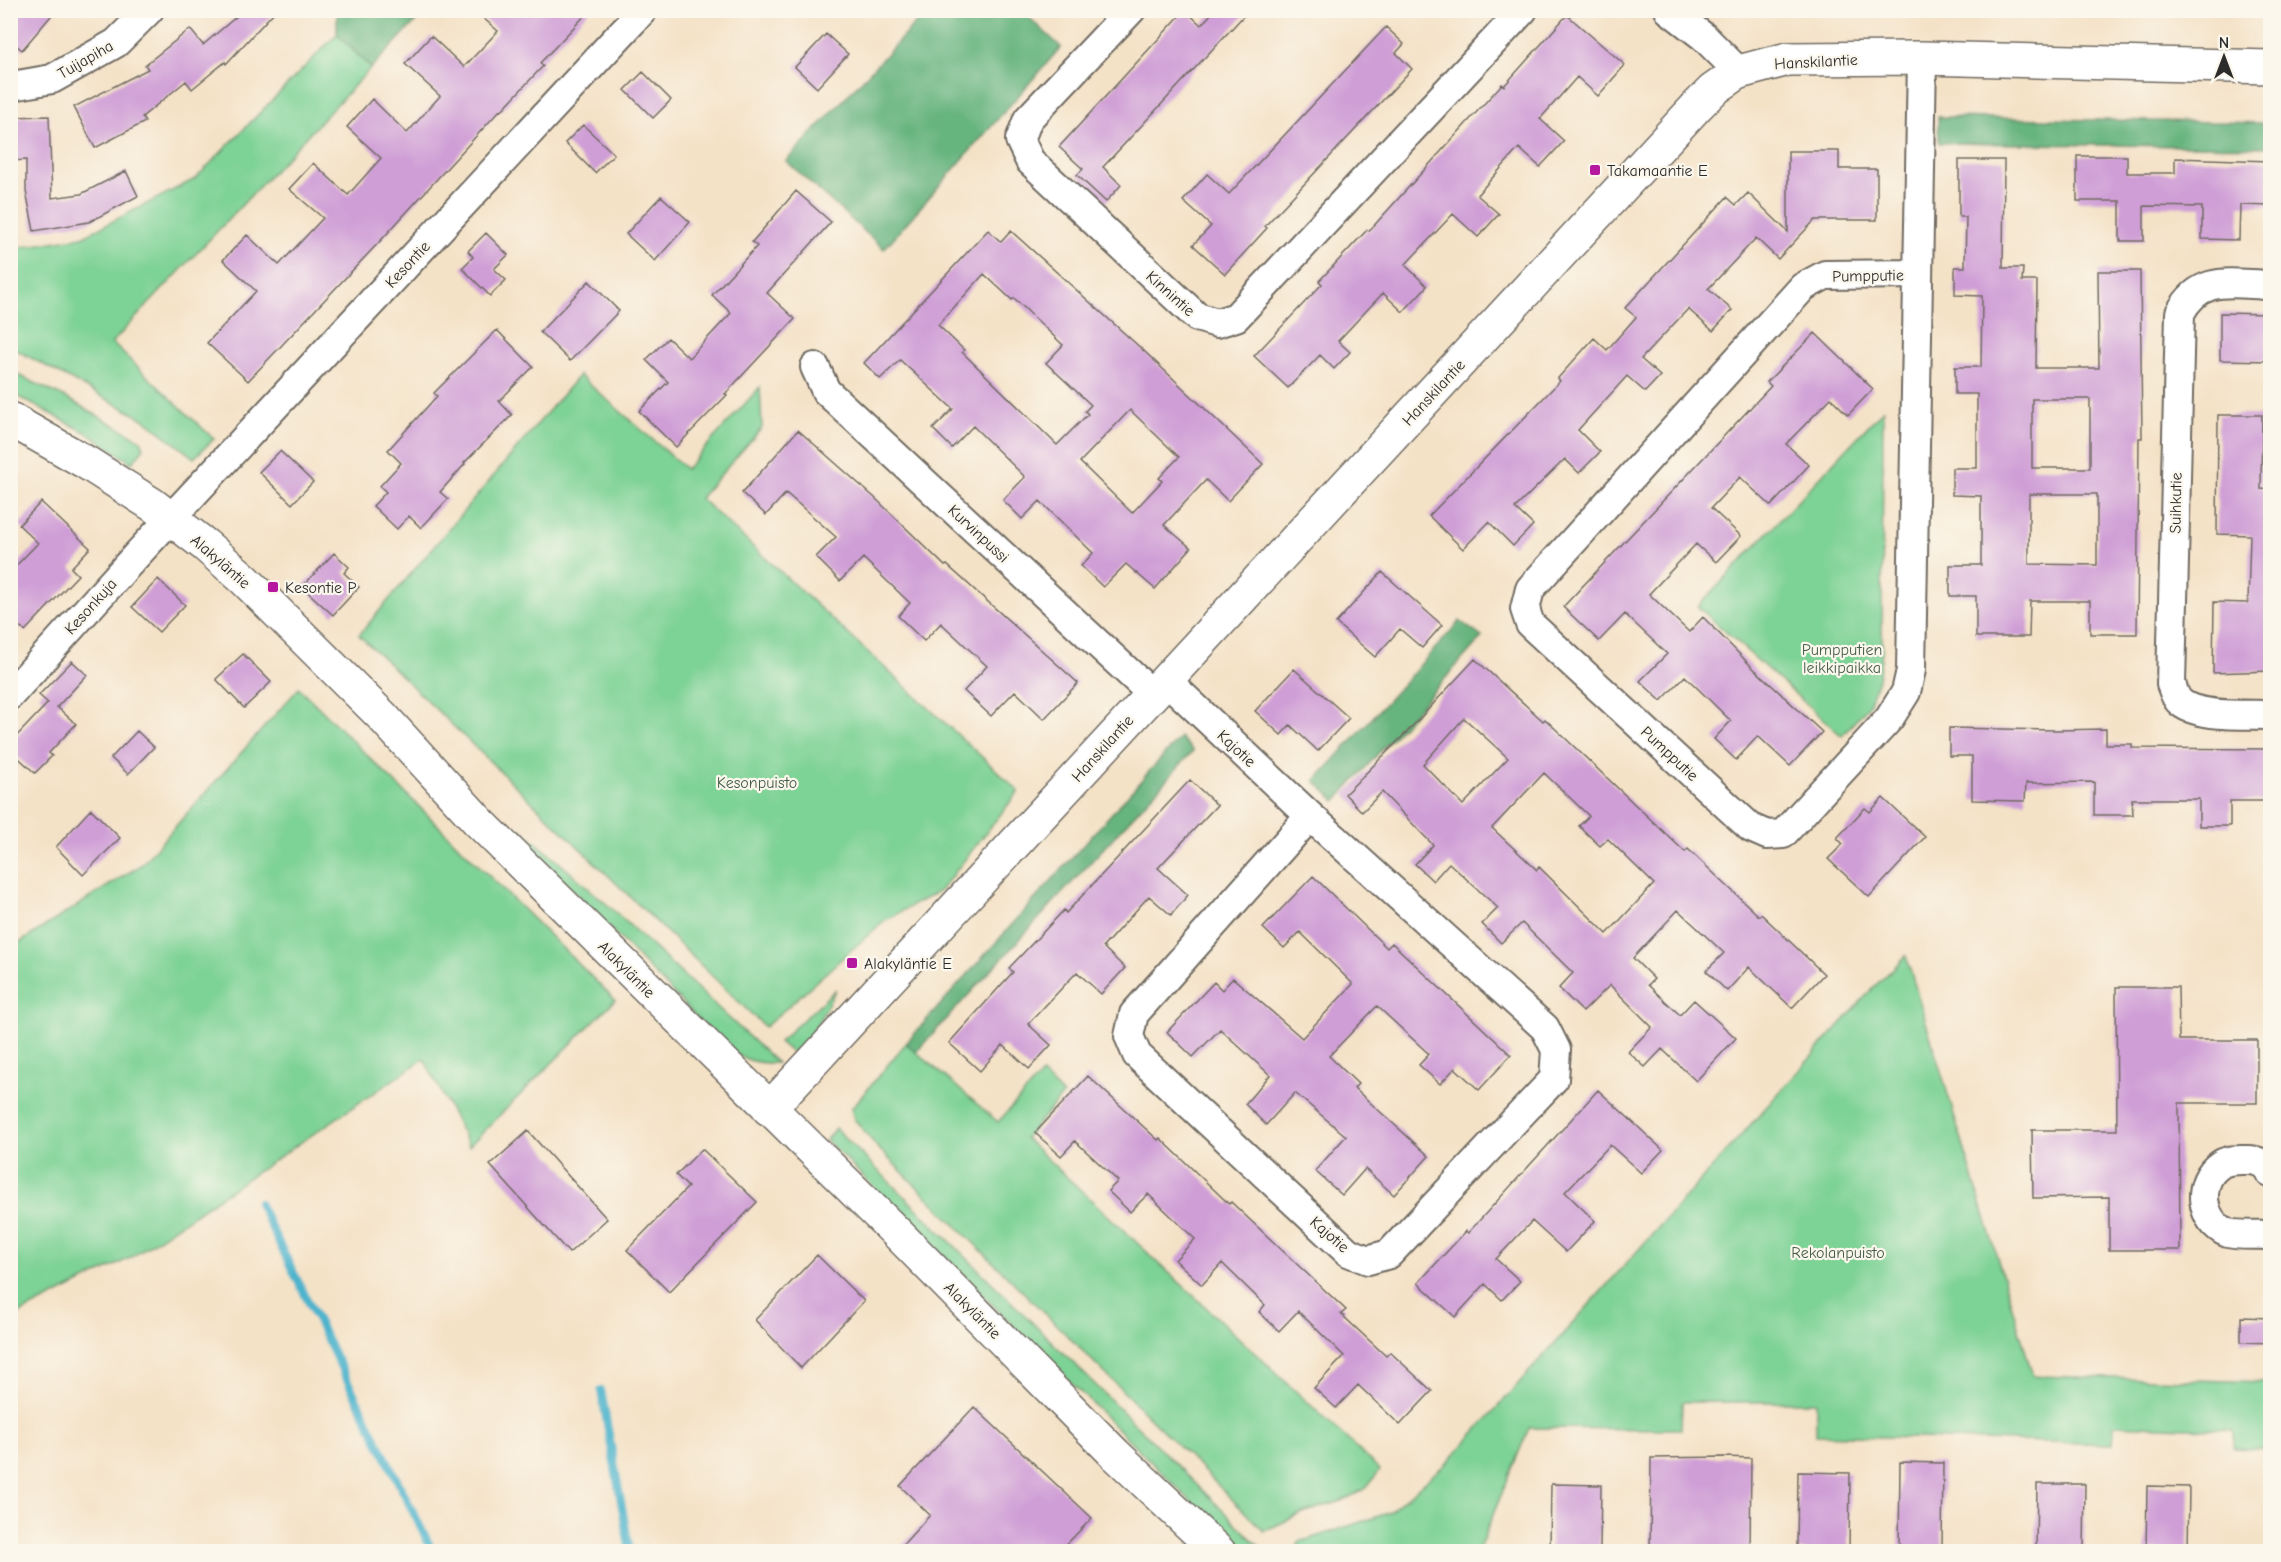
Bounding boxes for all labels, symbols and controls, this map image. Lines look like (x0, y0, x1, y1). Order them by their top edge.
north arrow (2194, 27, 2254, 87)
text: N (2219, 34, 2229, 52)
street label: Tuijapiha (55, 37, 116, 83)
street label: Hanskilantie (1774, 51, 1858, 73)
place label: Takamaantie E (1607, 162, 1708, 180)
marker: Takamaantie E (1588, 163, 1602, 177)
street label: Kesontie (382, 238, 434, 292)
street label: Pumpputie (1832, 266, 1904, 286)
street label: Kinnintie (1142, 267, 1198, 320)
street label: Hanskilantie (1399, 356, 1469, 429)
street label: Suihkutie (2166, 472, 2186, 534)
street label: Kurvinpussi (944, 501, 1012, 566)
street label: Alakyläntie (187, 531, 254, 592)
street label: Kesonkuja (61, 575, 120, 638)
place label: Kesontie P (285, 579, 356, 597)
marker: Kesontie P (266, 580, 280, 594)
park label: Pumpputien leikkipaikka (1802, 641, 1882, 677)
street label: Hanskilantie (1068, 712, 1137, 786)
street label: Pumpputie (1637, 723, 1702, 785)
street label: Kajotie (1214, 727, 1259, 771)
park label: Kesonpuisto (717, 774, 797, 792)
street label: Alakyläntie (594, 938, 658, 1002)
place label: Alakyläntie E (864, 955, 952, 973)
marker: Alakyläntie E (845, 956, 859, 970)
street label: Kajotie (1306, 1213, 1352, 1256)
park label: Rekolanpuisto (1791, 1244, 1885, 1262)
street label: Alakyläntie (940, 1279, 1004, 1343)

